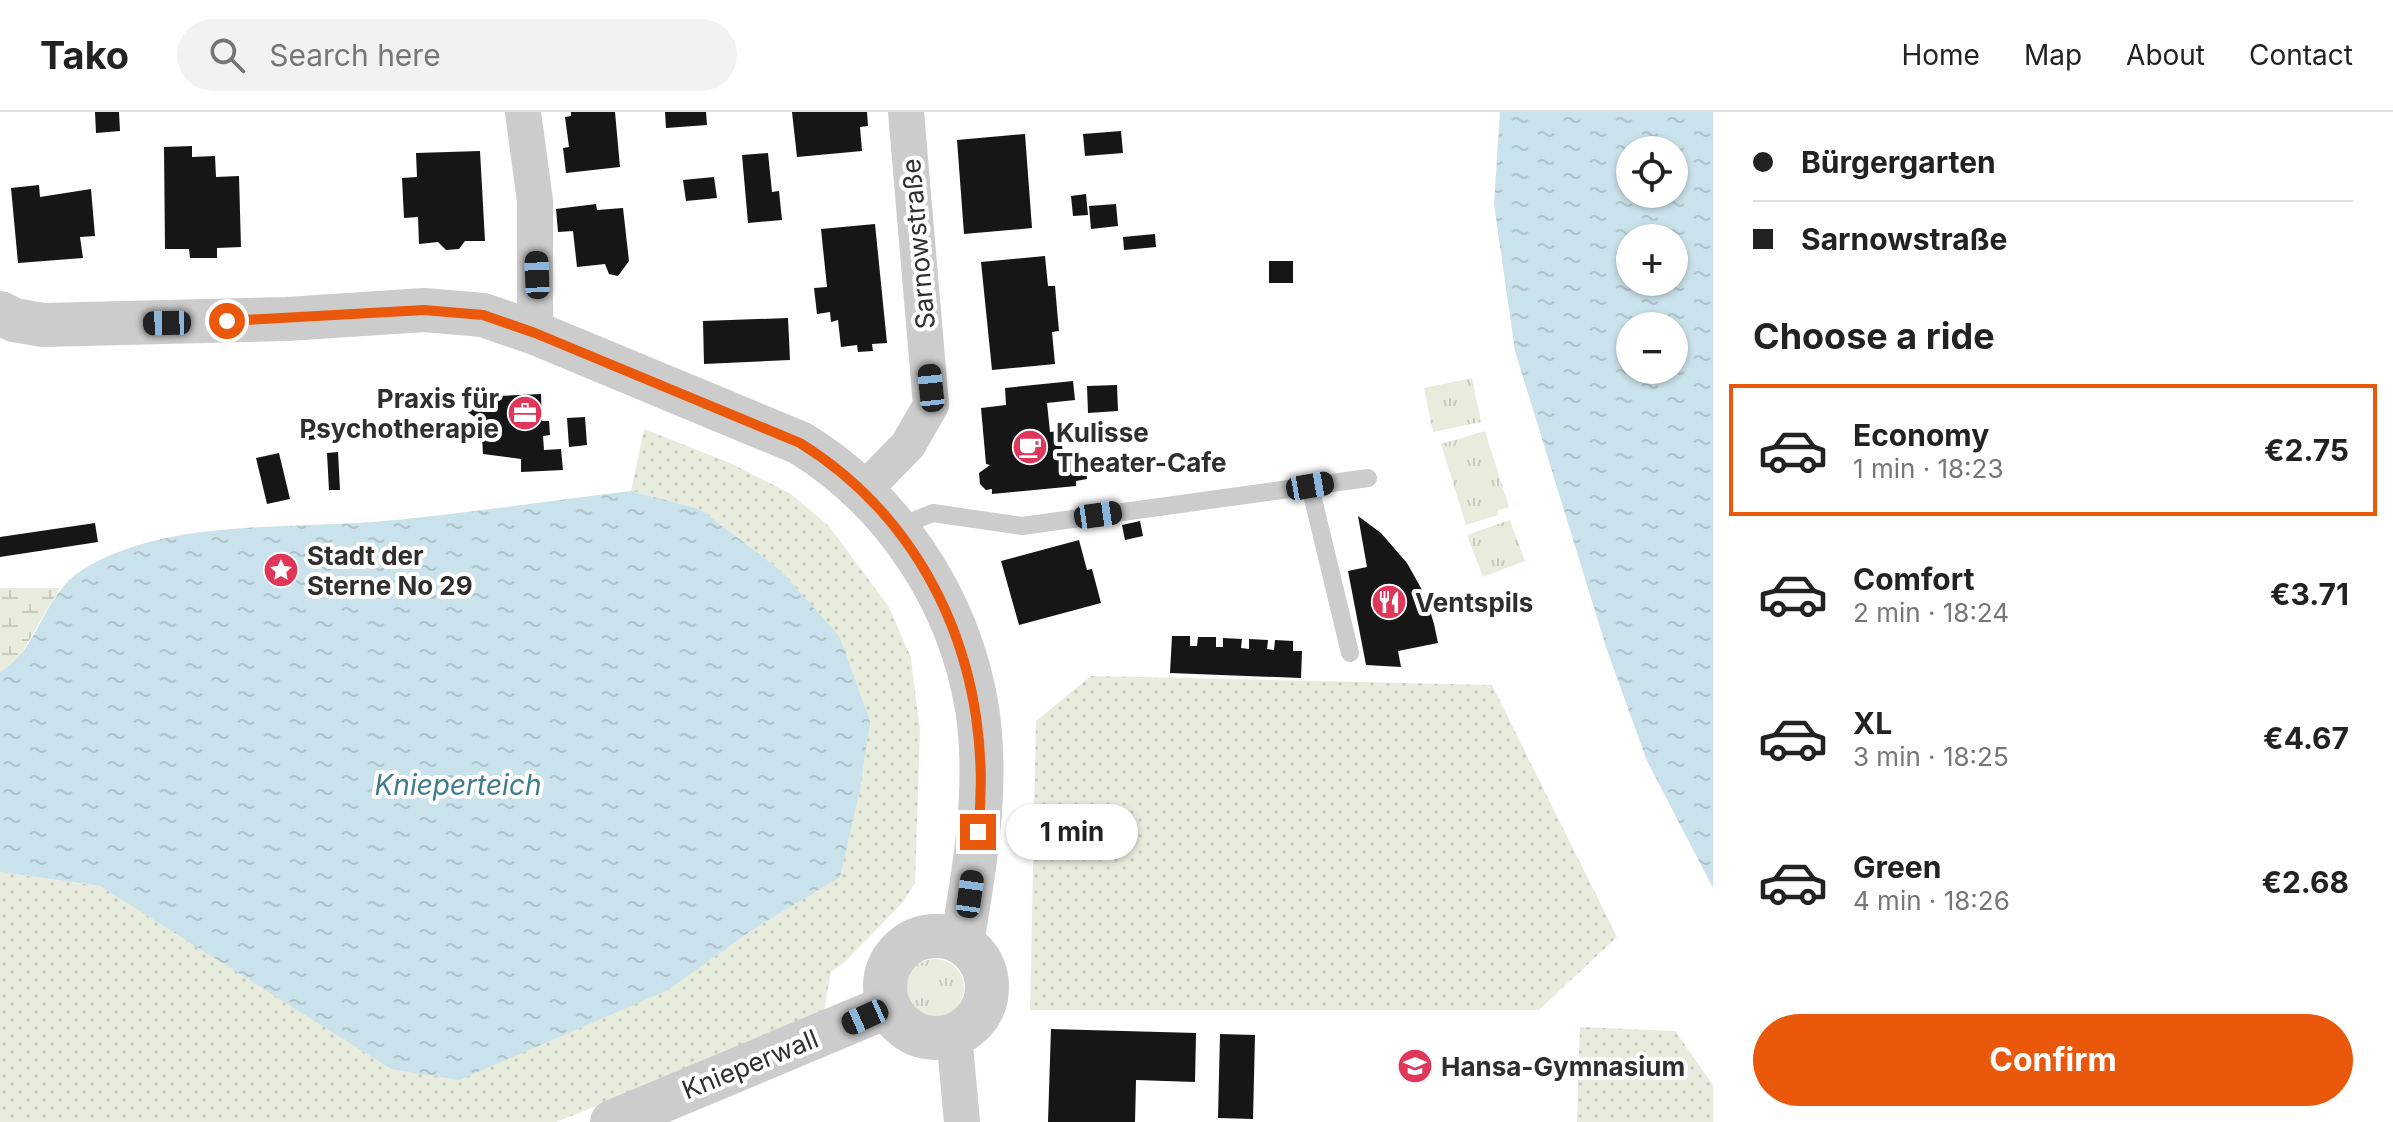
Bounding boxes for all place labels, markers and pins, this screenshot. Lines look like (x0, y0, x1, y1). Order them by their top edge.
place label: Praxis für Psychotherapie (299, 383, 499, 444)
office icon: Praxis für Psychotherapie (506, 394, 544, 432)
place label: Kulisse Theater-Cafe (1056, 417, 1227, 478)
cafe icon: Kulisse Theater-Cafe (1011, 428, 1049, 466)
place label: Stadt der Sterne No 29 (307, 540, 473, 601)
place icon: Stadt der Sterne No 29 (262, 551, 300, 589)
restaurant icon: Ventspils (1370, 583, 1408, 621)
place label: Ventspils (1415, 587, 1533, 618)
school or university icon: Hansa-Gymnasium (1396, 1047, 1434, 1085)
place label: Hansa-Gymnasium (1441, 1051, 1685, 1082)

